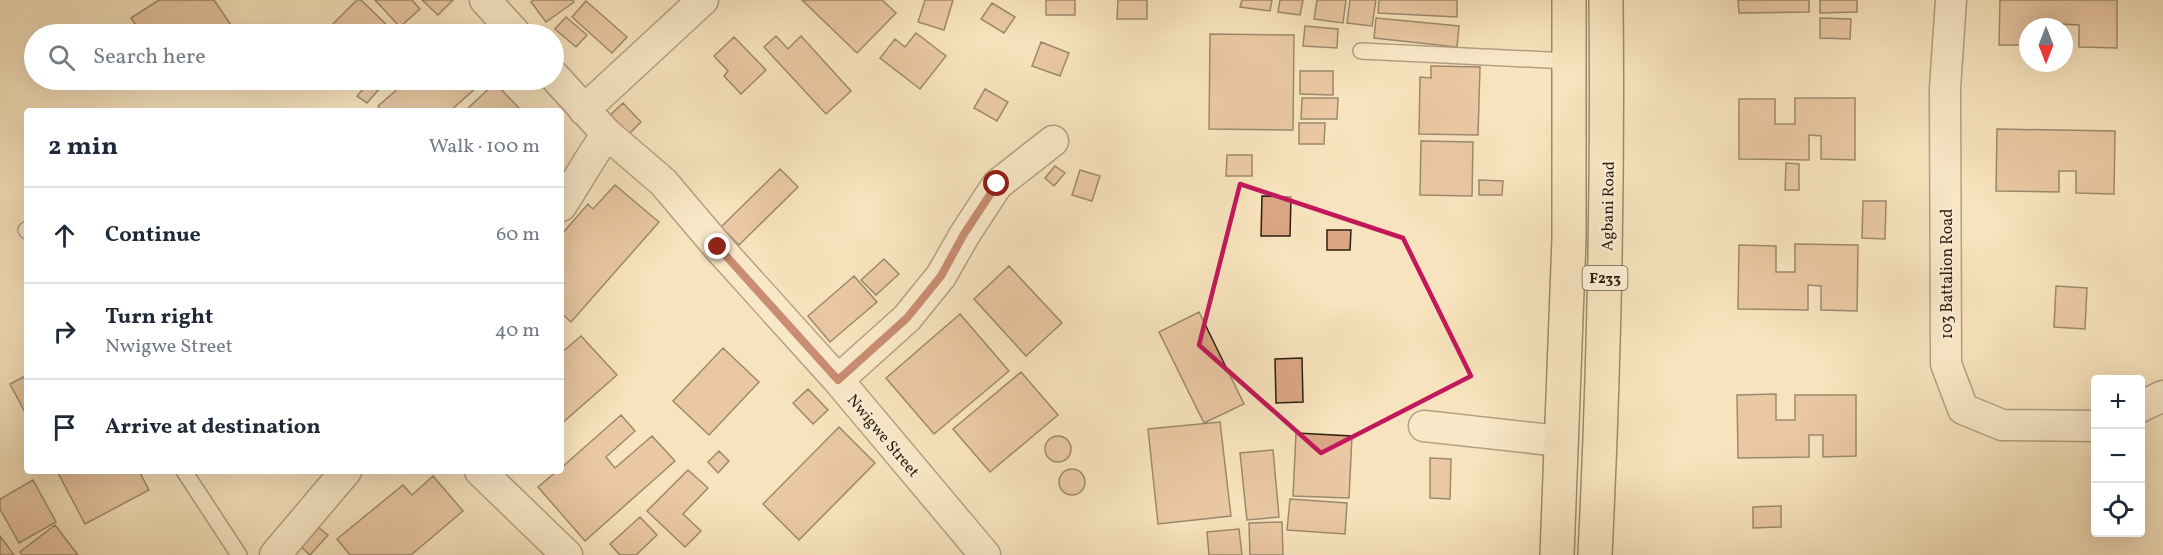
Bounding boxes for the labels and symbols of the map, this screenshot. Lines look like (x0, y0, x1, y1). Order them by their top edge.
north arrow (2019, 18, 2073, 72)
street label: Agbani Road (1597, 161, 1621, 251)
route start (983, 170, 1009, 196)
street label: 103 Battalion Road (1937, 209, 1959, 339)
route end (704, 233, 730, 259)
road number: F233 (1582, 266, 1628, 290)
street label: Nwigwe Street (841, 390, 924, 483)

